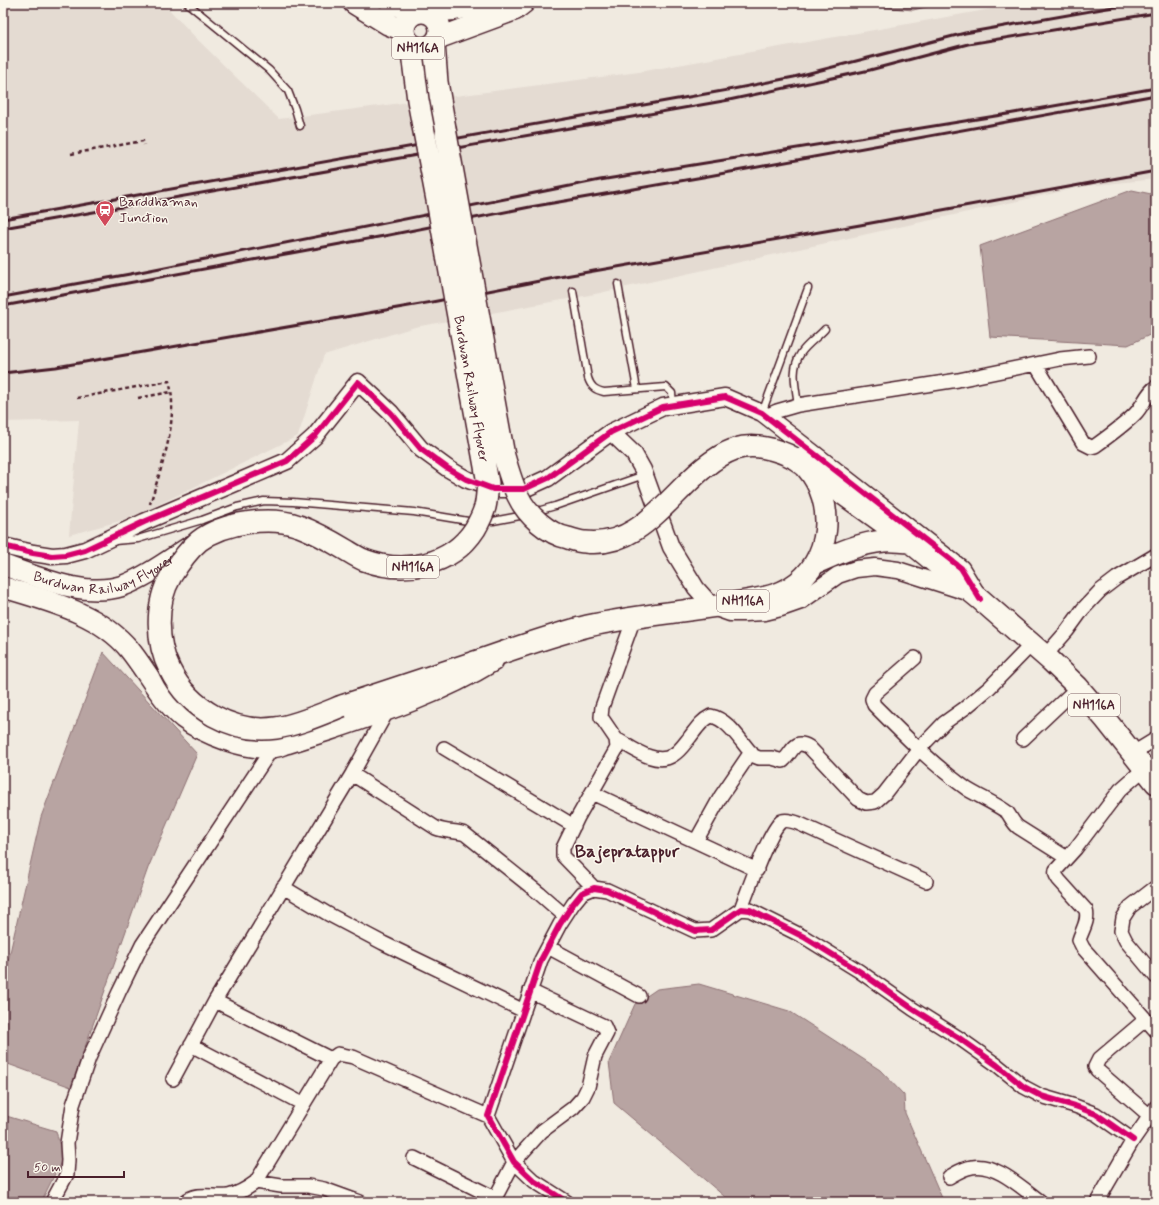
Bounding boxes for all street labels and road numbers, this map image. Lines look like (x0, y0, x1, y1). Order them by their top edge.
road number: NH116A (392, 37, 444, 59)
street label: Burdwan Railway Flyover (449, 314, 493, 464)
street label: Burdwan Railway Flyover (31, 550, 178, 599)
road number: NH116A (387, 556, 439, 578)
road number: NH116A (717, 590, 769, 612)
road number: NH116A (1068, 694, 1120, 716)

